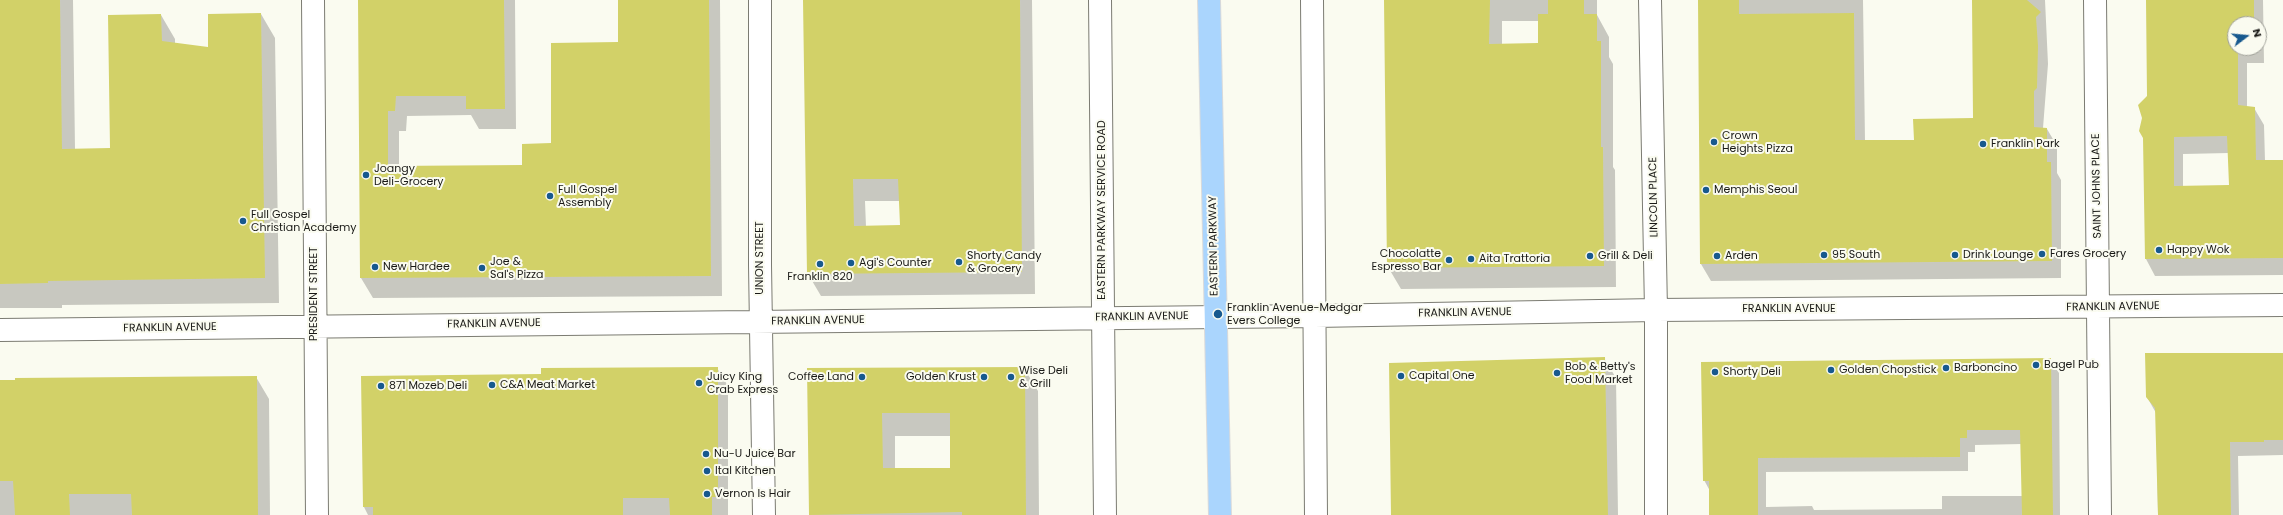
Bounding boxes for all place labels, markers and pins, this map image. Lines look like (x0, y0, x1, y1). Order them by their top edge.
place label: Crown Heights Pizza (1722, 129, 1793, 155)
marker: Crown Heights Pizza (1709, 137, 1719, 147)
place label: Franklin Park (1991, 137, 2060, 151)
marker: Franklin Park (1978, 139, 1988, 149)
place label: Joangy Deli-Grocery (374, 162, 444, 188)
marker: Joangy Deli-Grocery (361, 170, 371, 180)
place label: Full Gospel Assembly (558, 183, 617, 209)
place label: Memphis Seoul (1714, 183, 1798, 197)
marker: Memphis Seoul (1701, 185, 1711, 195)
marker: Full Gospel Assembly (545, 191, 555, 201)
place label: Full Gospel Christian Academy (251, 208, 357, 234)
marker: Full Gospel Christian Academy (238, 216, 248, 226)
place label: Happy Wok (2167, 243, 2229, 257)
marker: Happy Wok (2154, 245, 2164, 255)
place label: Chocolatte Espresso Bar (1372, 247, 1441, 273)
place label: Fares Grocery (2050, 247, 2126, 261)
place label: 95 South (1832, 248, 1880, 262)
place label: Drink Lounge (1963, 248, 2033, 262)
place label: Shorty Candy & Grocery (967, 249, 1041, 275)
place label: Grill & Deli (1598, 249, 1653, 263)
place label: Arden (1725, 249, 1758, 263)
marker: Fares Grocery (2037, 249, 2047, 259)
marker: 95 South (1819, 250, 1829, 260)
marker: Drink Lounge (1950, 250, 1960, 260)
marker: Grill & Deli (1585, 251, 1595, 261)
marker: Arden (1712, 251, 1722, 261)
place label: Aita Trattoria (1479, 252, 1550, 266)
marker: Aita Trattoria (1466, 254, 1476, 264)
place label: Joe & Sal's Pizza (490, 255, 544, 281)
marker: Chocolatte Espresso Bar (1444, 255, 1454, 265)
place label: Agi's Counter (859, 256, 932, 270)
marker: Shorty Candy & Grocery (954, 257, 964, 267)
marker: Agi's Counter (846, 258, 856, 268)
marker: Franklin 820 (815, 259, 825, 269)
place label: New Hardee (383, 260, 450, 274)
marker: New Hardee (370, 262, 380, 272)
marker: Joe & Sal's Pizza (477, 263, 487, 273)
place label: Franklin 820 (787, 270, 853, 284)
place label: Franklin Avenue-Medgar Evers College (1227, 301, 1362, 327)
marker: Franklin Avenue-Medgar Evers College (1212, 308, 1224, 320)
place label: Bagel Pub (2044, 358, 2099, 372)
place label: Bob & Betty's Food Market (1565, 360, 1635, 386)
marker: Bagel Pub (2031, 360, 2041, 370)
place label: Barboncino (1954, 361, 2017, 375)
place label: Golden Chopstick (1839, 363, 1936, 377)
marker: Barboncino (1941, 363, 1951, 373)
place label: Wise Deli & Grill (1019, 364, 1068, 390)
place label: Shorty Deli (1723, 365, 1781, 379)
marker: Golden Chopstick (1826, 365, 1836, 375)
marker: Shorty Deli (1710, 367, 1720, 377)
marker: Bob & Betty's Food Market (1552, 368, 1562, 378)
place label: Capital One (1409, 369, 1475, 383)
place label: Juicy King Crab Express (707, 370, 778, 396)
place label: Coffee Land (788, 370, 854, 384)
place label: Golden Krust (906, 370, 976, 384)
marker: Capital One (1396, 371, 1406, 381)
marker: Coffee Land (857, 372, 867, 382)
marker: Golden Krust (979, 372, 989, 382)
marker: Wise Deli & Grill (1006, 372, 1016, 382)
place label: C&A Meat Market (500, 378, 595, 392)
marker: Juicy King Crab Express (694, 378, 704, 388)
place label: 871 Mozeb Deli (389, 379, 467, 393)
marker: C&A Meat Market (487, 380, 497, 390)
marker: 871 Mozeb Deli (376, 381, 386, 391)
place label: Nu-U Juice Bar (714, 447, 795, 461)
marker: Nu-U Juice Bar (701, 449, 711, 459)
place label: Ital Kitchen (715, 464, 776, 478)
marker: Ital Kitchen (702, 466, 712, 476)
place label: Vernon Is Hair (715, 487, 791, 501)
marker: Vernon Is Hair (702, 489, 712, 499)

